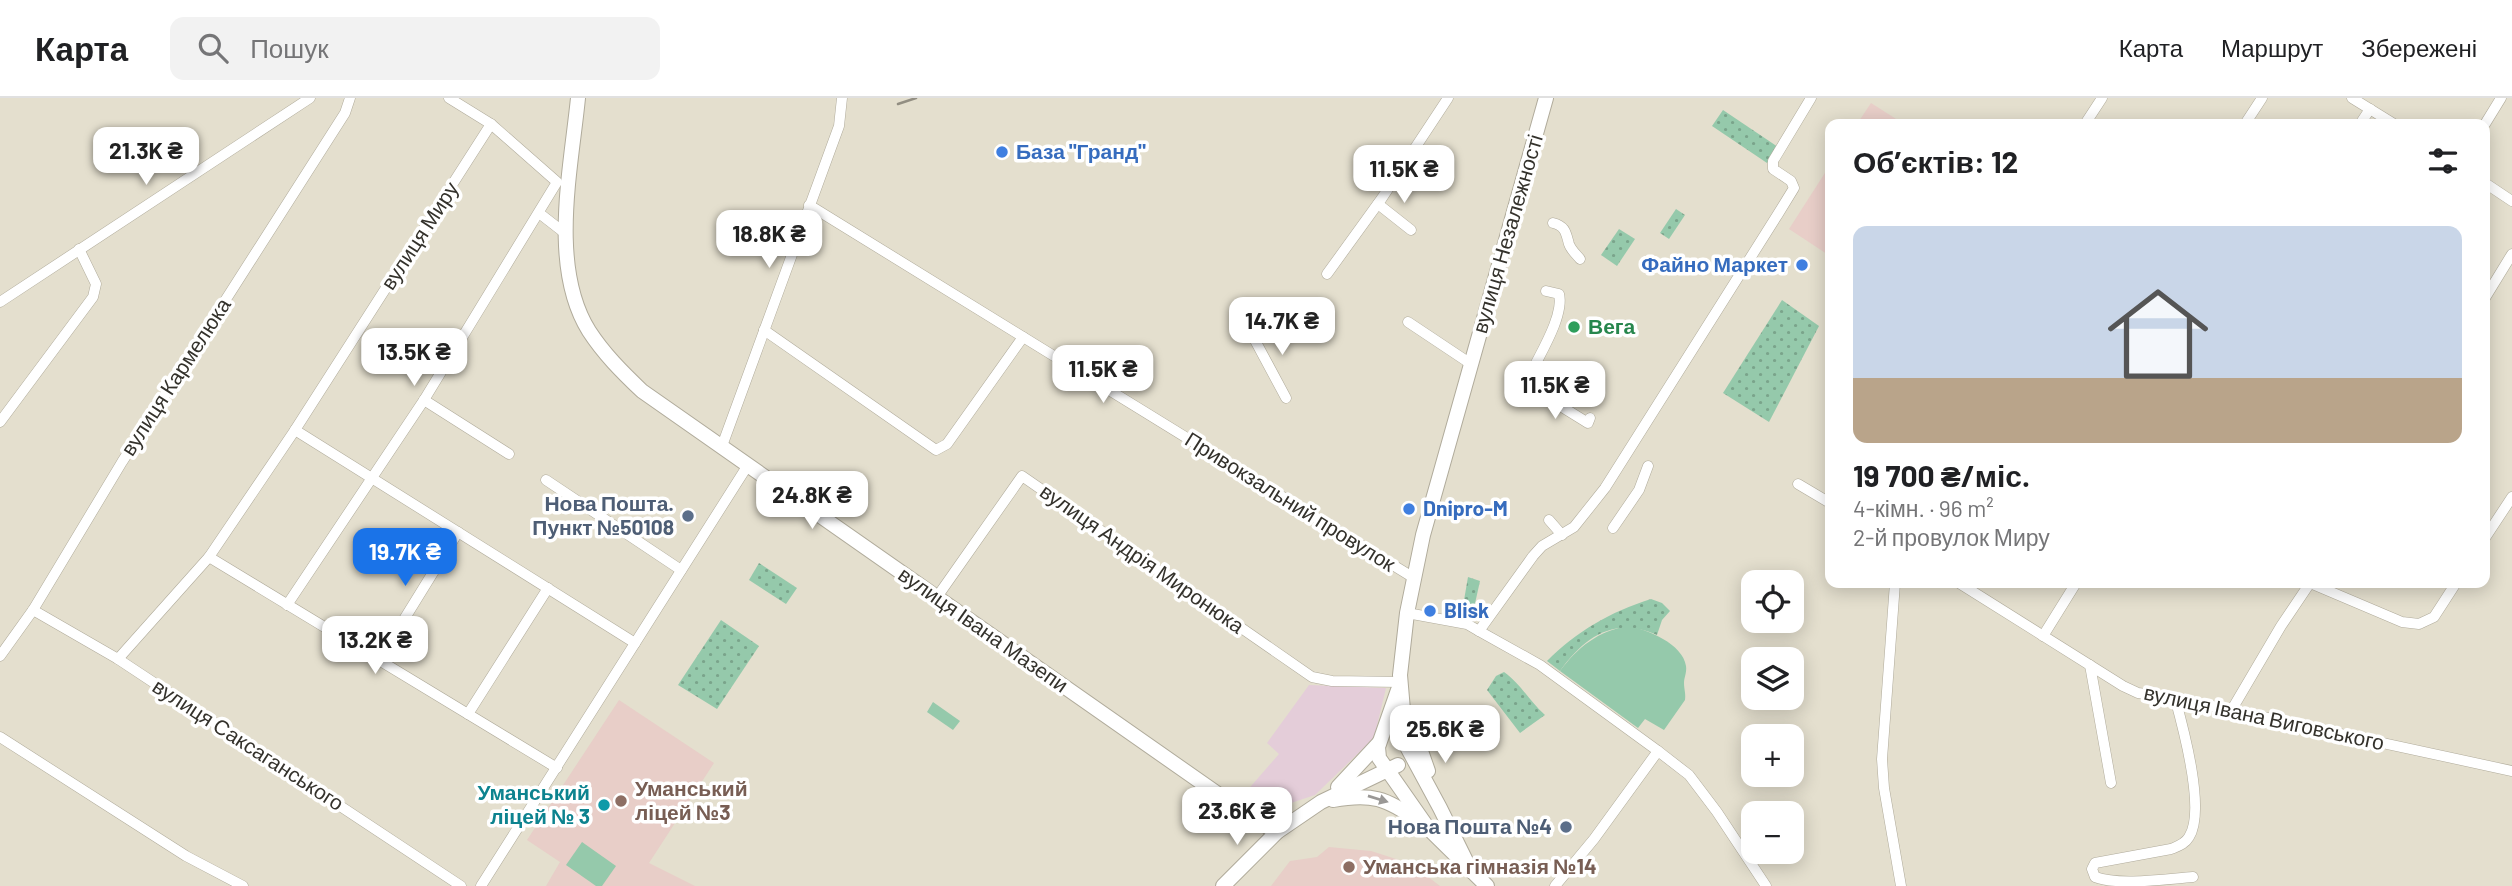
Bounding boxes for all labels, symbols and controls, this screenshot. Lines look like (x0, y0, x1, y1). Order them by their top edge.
search box (170, 17, 660, 80)
text: Карта (35, 28, 128, 68)
icon: search (194, 29, 232, 67)
text: Пошук (250, 32, 329, 63)
text: Карта (2119, 33, 2183, 62)
text: Маршрут (2221, 33, 2323, 62)
text: Збережені (2361, 33, 2477, 62)
pin: 21.3K ₴ (81, 127, 211, 187)
street label: вулиця Незалежності (1466, 131, 1547, 336)
text: 21.3K ₴ (109, 136, 183, 164)
place label: База "Гранд" (1016, 138, 1146, 163)
icon: filters (2424, 142, 2462, 180)
text: Об’єктів: 12 (1853, 143, 2018, 179)
marker: База "Гранд" (994, 144, 1010, 160)
pin: 11.5K ₴ (1339, 146, 1469, 205)
text: 11.5K ₴ (1369, 154, 1439, 182)
street label: вулиця Миру (375, 176, 463, 294)
pin: 18.8K ₴ (704, 211, 834, 270)
text: 18.8K ₴ (732, 219, 806, 247)
place label: Файно Маркет (1641, 251, 1788, 276)
marker: Файно Маркет (1794, 257, 1810, 273)
icon: home (2095, 271, 2221, 397)
street label: вулиця Кармелюка (115, 293, 235, 460)
pin: 14.7K ₴ (1217, 298, 1347, 357)
text: 14.7K ₴ (1245, 306, 1319, 334)
place label: Вега (1588, 313, 1636, 338)
marker: Вега (1566, 319, 1582, 335)
pin: 13.5K ₴ (349, 328, 479, 388)
text: 13.5K ₴ (377, 337, 451, 365)
pin: 11.5K ₴ (1038, 345, 1168, 405)
text: 11.5K ₴ (1068, 354, 1138, 382)
pin: 11.5K ₴ (1490, 362, 1620, 421)
text: 11.5K ₴ (1520, 370, 1590, 398)
street label: Привокзальний провулок (1181, 426, 1401, 576)
text: 19 700 ₴/міс. (1853, 457, 2030, 493)
pin: 24.8K ₴ (747, 472, 877, 531)
street label: вулиця Андрія Миронюка (1036, 478, 1250, 638)
text: 24.8K ₴ (772, 480, 852, 508)
place label: Нова Пошта. Пункт №50108 (532, 490, 674, 539)
text: 4-кімн. · 96 m² (1853, 494, 1994, 522)
place label: Dnipro-M (1423, 495, 1508, 520)
marker: Dnipro-M (1401, 501, 1417, 517)
marker: Нова Пошта. Пункт №50108 (680, 508, 696, 524)
text: 2-й провулок Миру (1853, 523, 2050, 551)
pin: 19.7K ₴ (340, 528, 470, 588)
text: 19.7K ₴ (369, 537, 441, 565)
street label: вулиця Івана Мазепи (894, 561, 1074, 697)
map controls (1741, 570, 1804, 864)
button: locate (1741, 570, 1804, 633)
place label: Blisk (1444, 597, 1489, 622)
marker: Blisk (1422, 603, 1438, 619)
pin: 13.2K ₴ (310, 616, 440, 676)
text: 13.2K ₴ (338, 625, 412, 653)
button: layers (1741, 647, 1804, 710)
street label: вулиця Саксаганського (149, 673, 349, 815)
street label: вулиця Івана Виговського (2142, 679, 2387, 754)
pin: 25.6K ₴ (1380, 706, 1510, 765)
text: 25.6K ₴ (1406, 714, 1484, 742)
button: + (1741, 724, 1804, 787)
place label: Уманський ліцей №3 (635, 775, 748, 824)
place label: Уманський ліцей № 3 (477, 779, 590, 828)
pin: 23.6K ₴ (1172, 788, 1302, 847)
marker: Уманський ліцей №3 (613, 793, 629, 809)
one-way arrow (1368, 795, 1389, 805)
text: 23.6K ₴ (1198, 796, 1276, 824)
marker: Уманський ліцей № 3 (596, 797, 612, 813)
button: − (1741, 801, 1804, 864)
place label: Нова Пошта №4 (1388, 813, 1552, 838)
marker: Нова Пошта №4 (1558, 819, 1574, 835)
place label: Уманська гімназія №14 (1363, 853, 1597, 878)
marker: Уманська гімназія №14 (1341, 859, 1357, 875)

